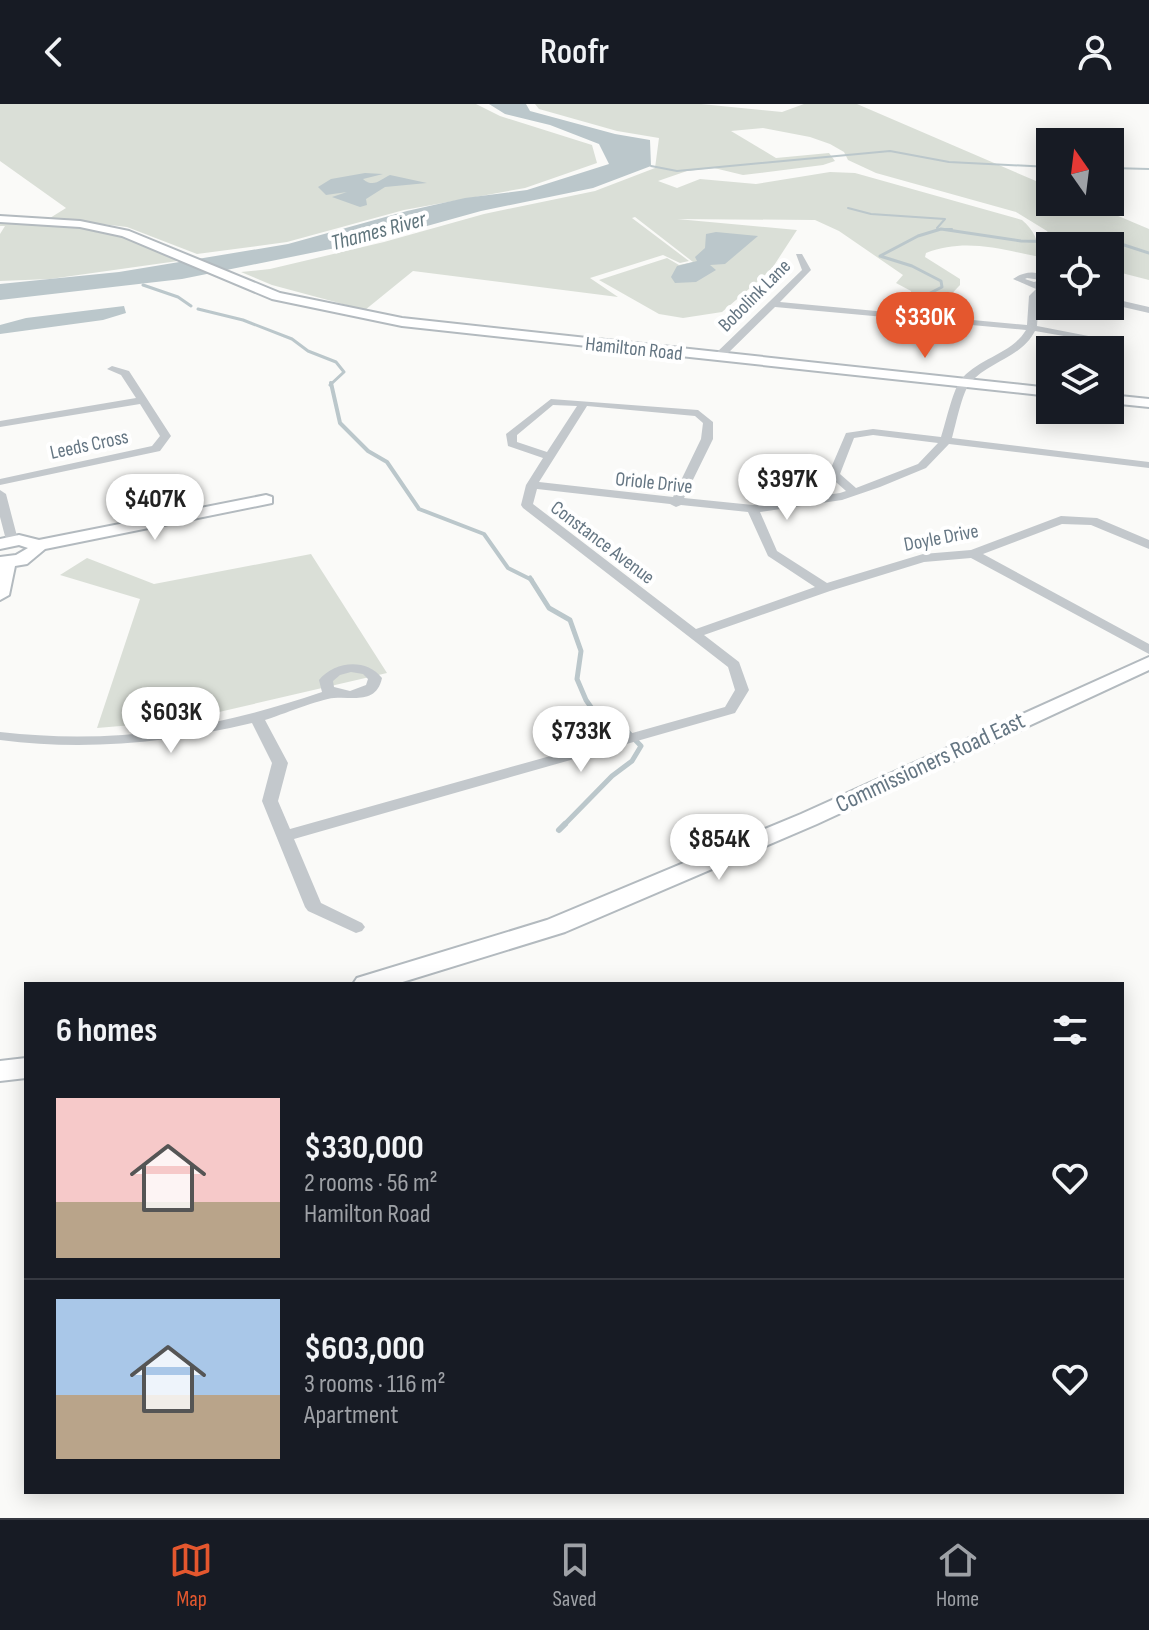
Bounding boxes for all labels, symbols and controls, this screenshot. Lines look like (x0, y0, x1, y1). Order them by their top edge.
icon: back (32, 30, 76, 74)
icon: person (1073, 30, 1117, 74)
text: Roofr (540, 31, 609, 74)
north arrow (1036, 128, 1124, 216)
map controls (1036, 128, 1124, 424)
water label: Thames River (328, 206, 430, 257)
button: locate (1036, 232, 1124, 320)
street label: Bobolink Lane (713, 254, 796, 337)
pin: $330K (869, 292, 981, 360)
text: $330K (894, 302, 956, 333)
street label: Hamilton Road (584, 332, 684, 366)
button: layers (1036, 336, 1124, 424)
street label: Leeds Cross (48, 425, 131, 465)
pin: $397K (731, 454, 843, 522)
text: $397K (756, 464, 818, 495)
street label: Oriole Drive (614, 467, 694, 499)
pin: $407K (99, 474, 211, 542)
text: $407K (124, 484, 186, 515)
street label: Constance Avenue (546, 496, 659, 590)
street label: Doyle Drive (902, 519, 981, 557)
pin: $603K (115, 687, 227, 755)
text: $603K (140, 697, 202, 728)
pin: $733K (525, 706, 637, 774)
street label: Commissioners Road East (831, 706, 1029, 819)
text: $733K (551, 716, 611, 747)
pin: $854K (663, 814, 775, 882)
text: $854K (688, 824, 750, 855)
icon: filters (1048, 1008, 1092, 1052)
text: 6 homes (56, 1010, 157, 1051)
text: $330,000 (304, 1127, 424, 1168)
icon: home (120, 1130, 216, 1226)
icon: heart (1048, 1156, 1092, 1200)
text: 2 rooms · 56 m² (304, 1168, 438, 1199)
text: Hamilton Road (304, 1199, 431, 1230)
text: $603,000 (304, 1328, 425, 1369)
icon: home (120, 1331, 216, 1427)
icon: heart (1048, 1357, 1092, 1401)
text: 3 rooms · 116 m² (304, 1369, 446, 1400)
text: Apartment (304, 1400, 398, 1431)
tab: Map (169, 1538, 213, 1613)
tab: Saved (552, 1538, 597, 1613)
tab: Home (936, 1538, 980, 1613)

